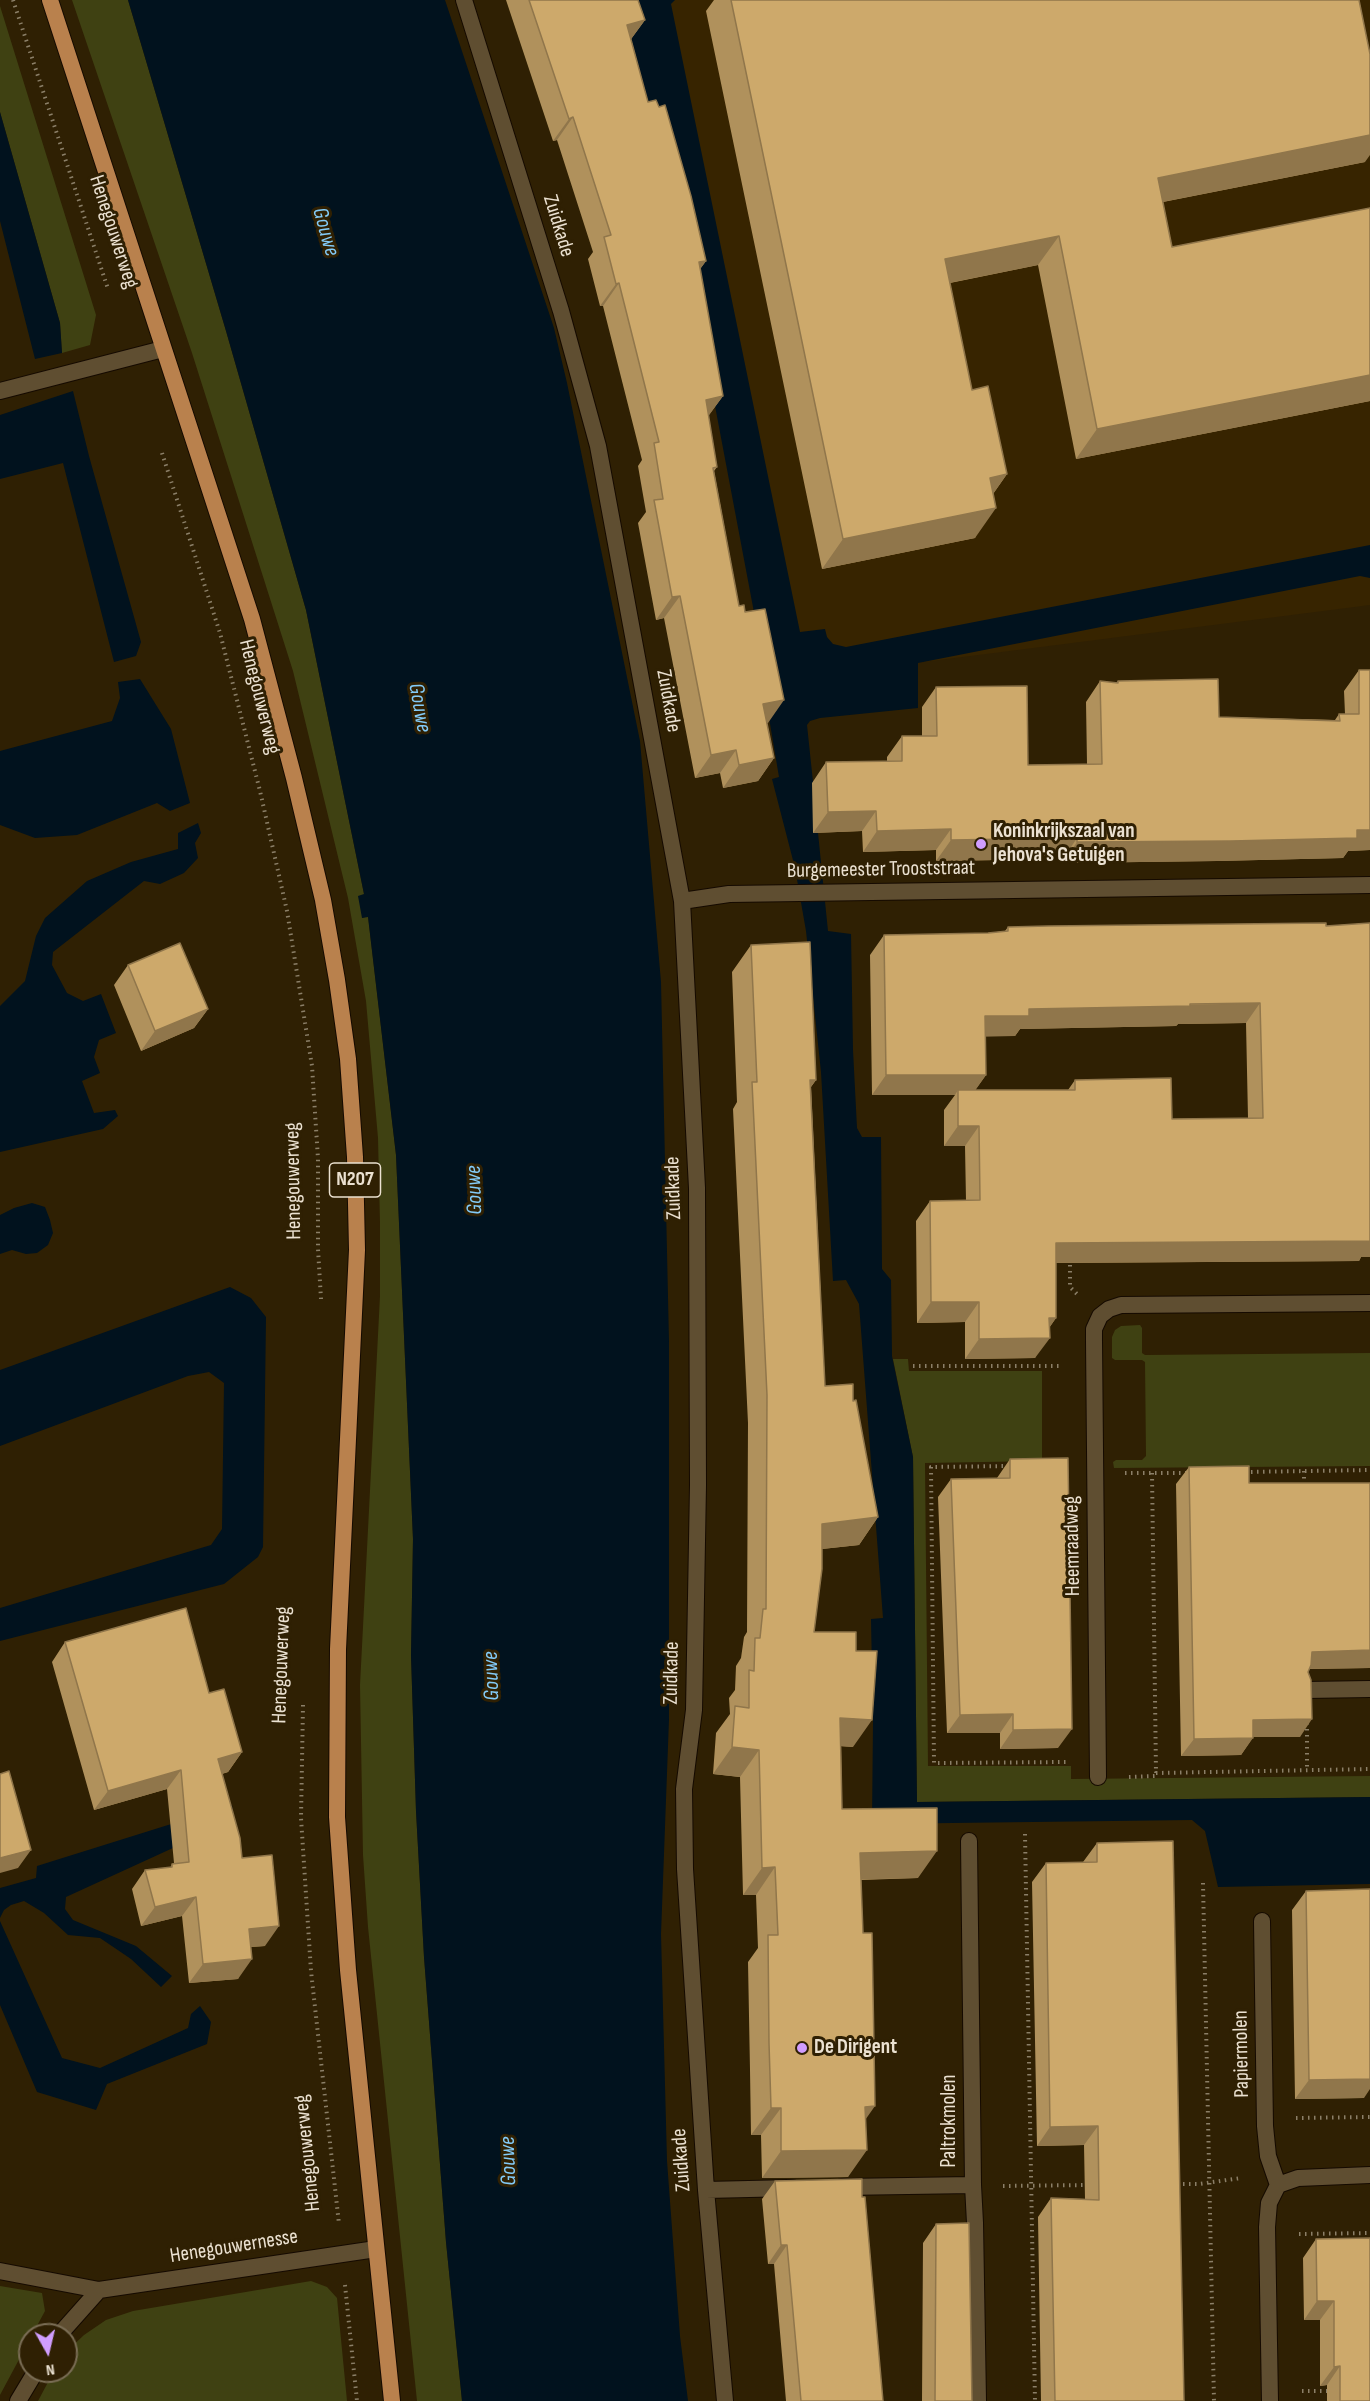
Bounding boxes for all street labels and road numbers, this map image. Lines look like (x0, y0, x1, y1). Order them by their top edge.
street label: Henegouwerweg (83, 172, 143, 292)
street label: Zuidkade (537, 192, 579, 260)
street label: Henegouwerweg (233, 637, 285, 757)
street label: Zuidkade (650, 668, 686, 734)
street label: Burgemeester Trooststraat (787, 856, 975, 884)
street label: Henegouwerweg (280, 1122, 308, 1240)
street label: Zuidkade (660, 1156, 688, 1220)
road number: N207 (330, 1163, 380, 1197)
street label: Heemraadweg (1060, 1496, 1086, 1596)
street label: Henegouwerweg (267, 1606, 297, 1724)
street label: Zuidkade (659, 1641, 685, 1705)
street label: Papiermolen (1229, 2010, 1255, 2098)
street label: Paltrokmolen (937, 2075, 963, 2167)
street label: Henegouwerweg (289, 2093, 327, 2213)
street label: Zuidkade (667, 2128, 697, 2192)
street label: Henegouwernesse (168, 2224, 300, 2270)

